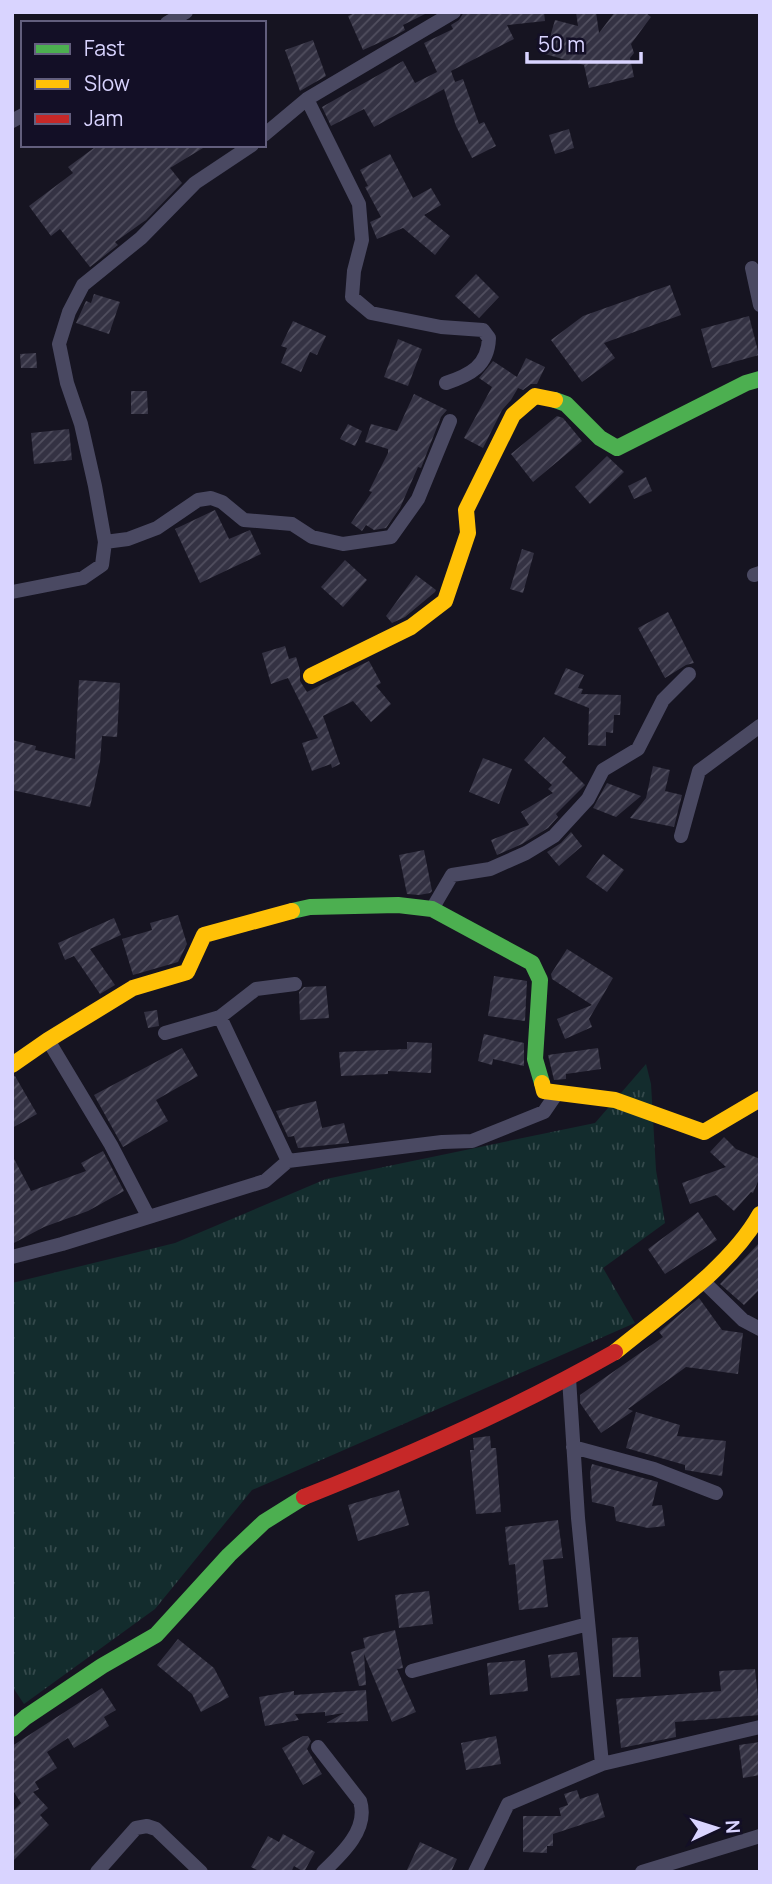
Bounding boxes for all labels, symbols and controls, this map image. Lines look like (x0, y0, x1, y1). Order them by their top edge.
legend (21, 21, 266, 147)
scale bar (527, 21, 641, 65)
text: 50 m (538, 30, 585, 58)
text: Fast (84, 34, 125, 62)
text: Slow (84, 69, 130, 97)
text: Jam (84, 104, 123, 132)
north arrow (681, 1793, 751, 1863)
text: N (720, 1819, 746, 1835)

